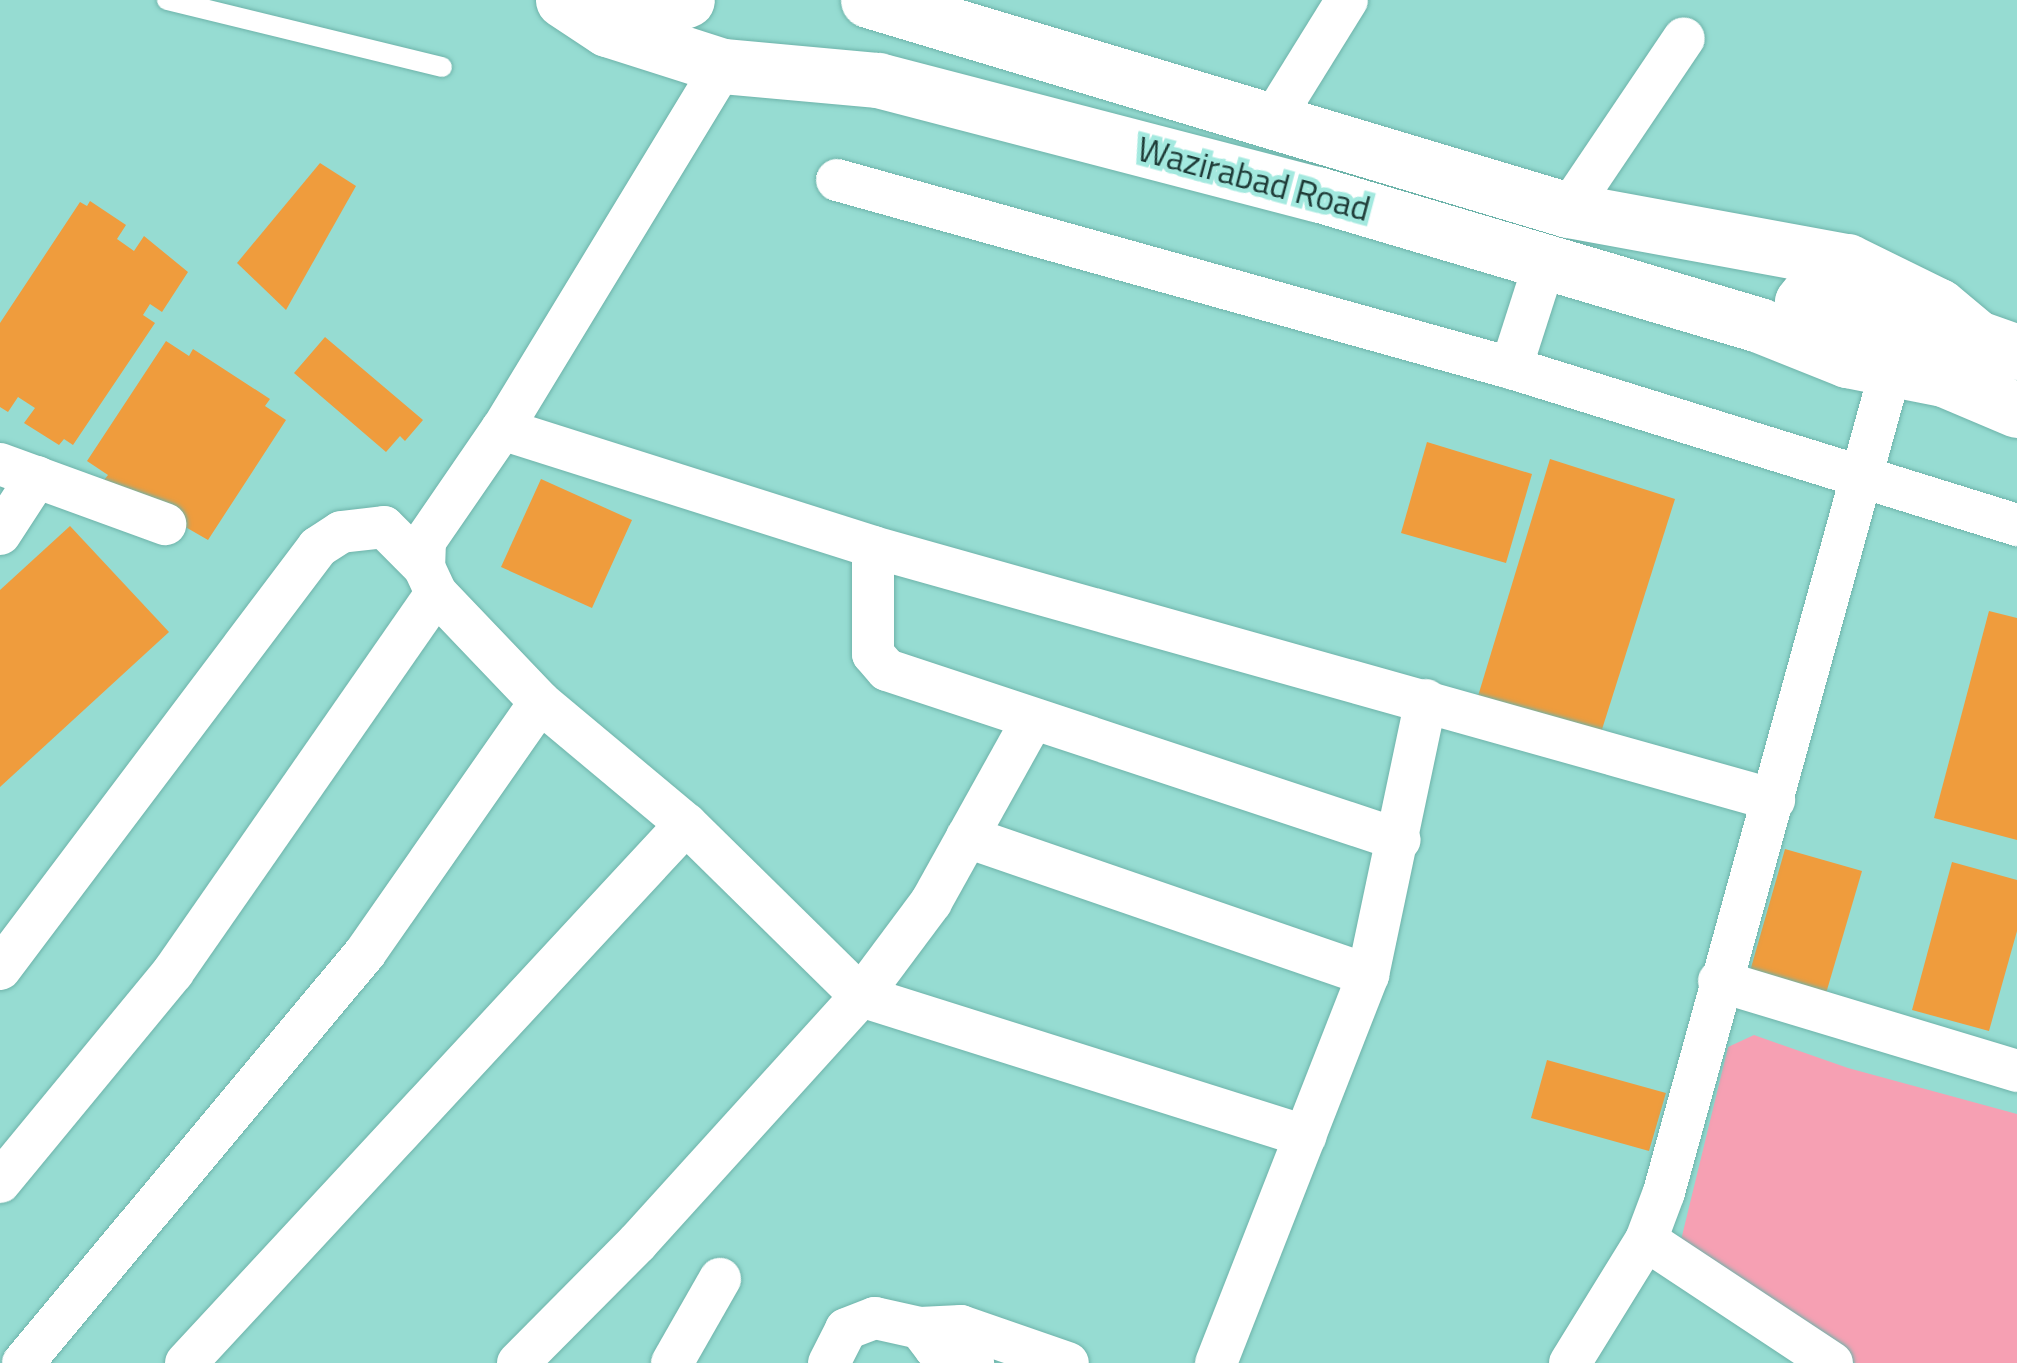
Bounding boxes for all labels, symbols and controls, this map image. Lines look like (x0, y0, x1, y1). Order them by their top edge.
street label: Wazirabad Road (1133, 127, 1375, 229)

